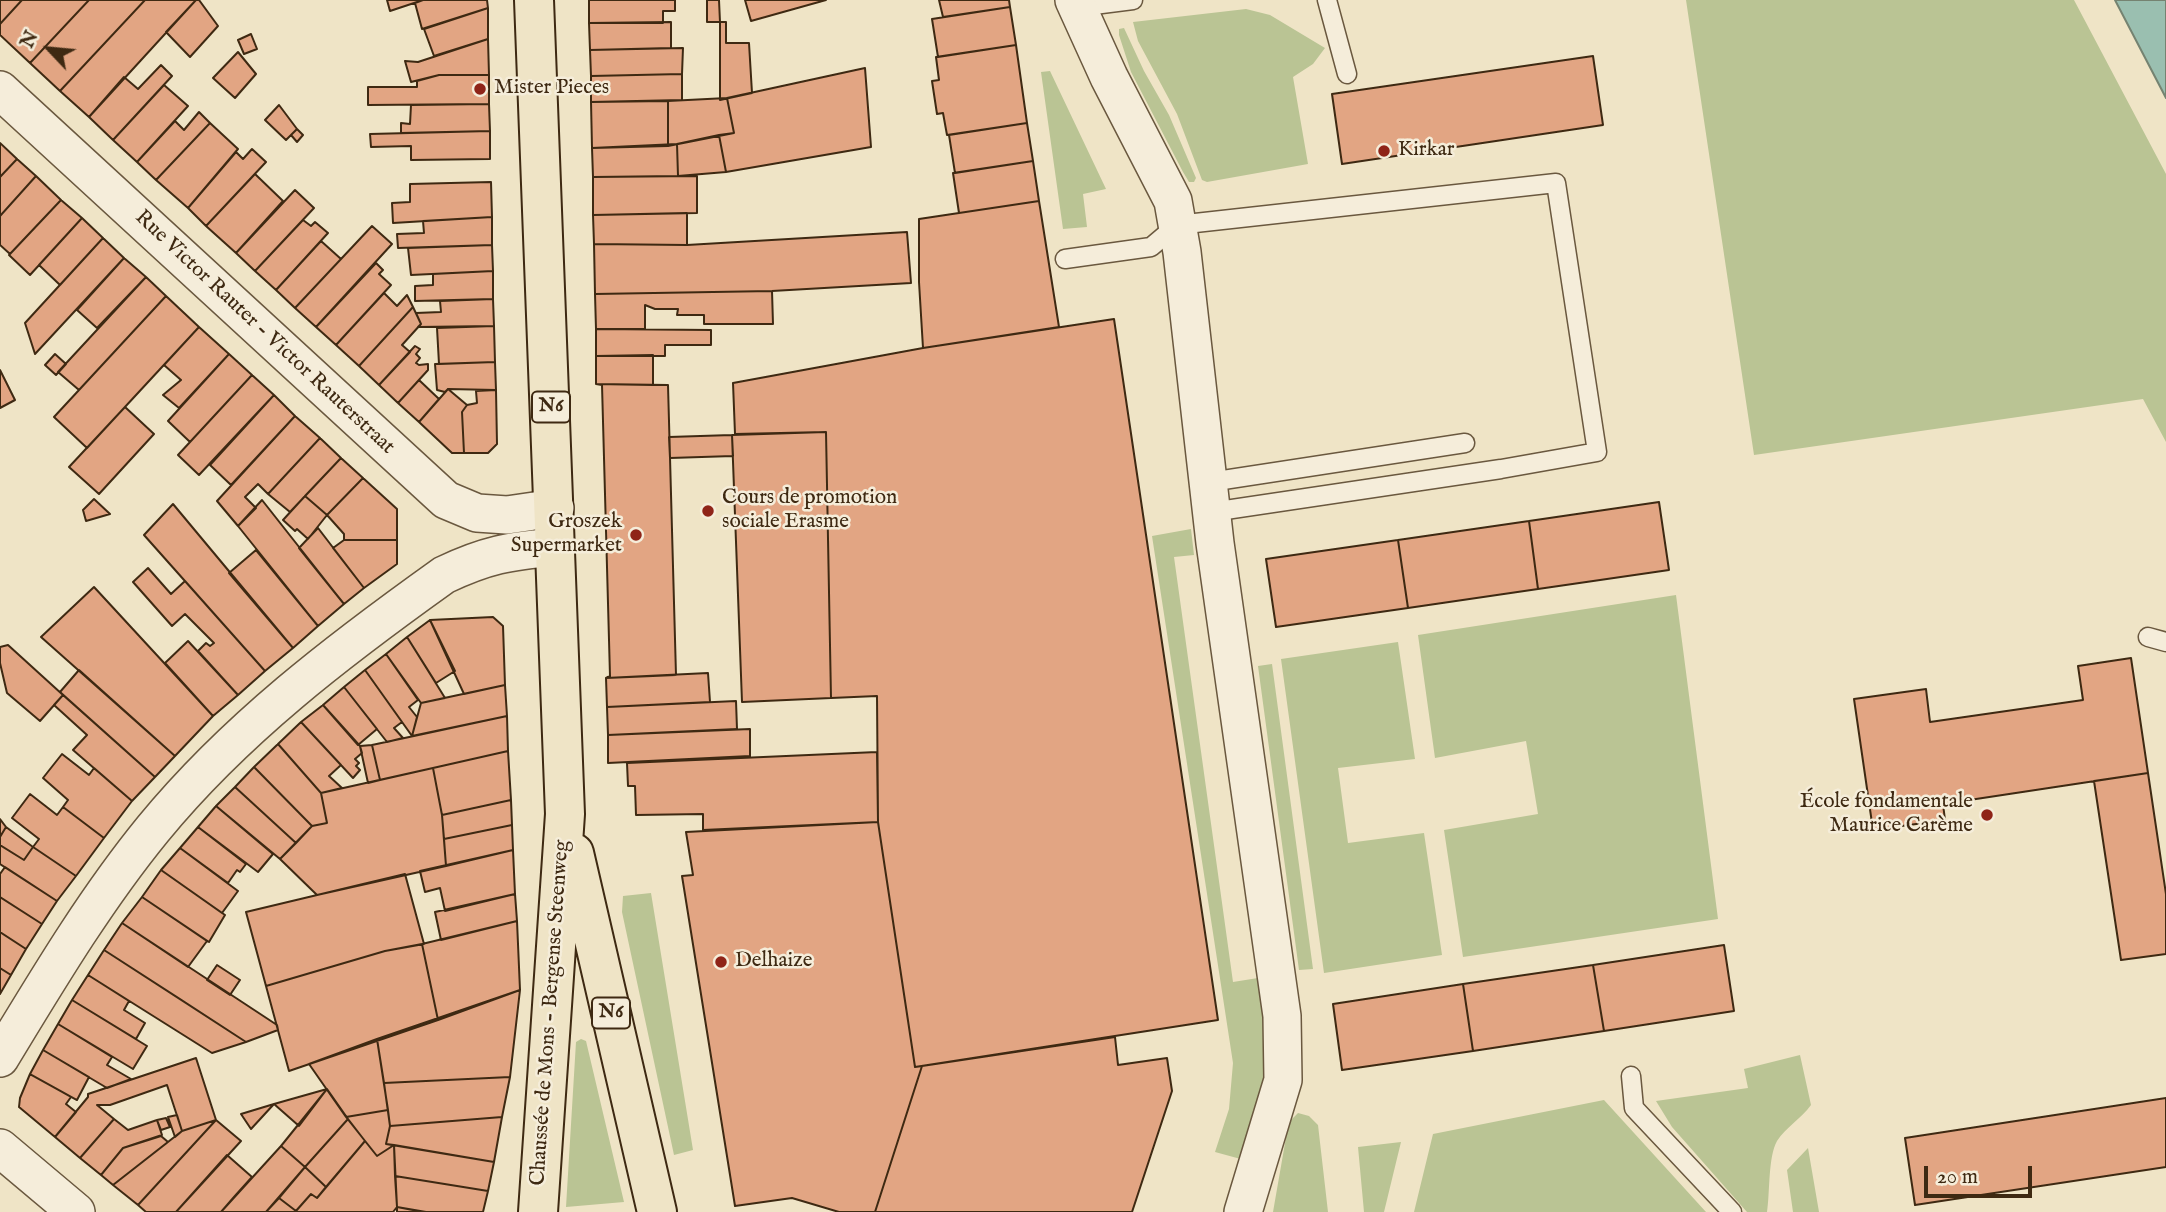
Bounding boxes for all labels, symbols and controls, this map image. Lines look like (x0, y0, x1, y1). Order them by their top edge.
north arrow (14, 14, 84, 84)
text: N (16, 27, 45, 52)
place label: Mister Pieces (494, 76, 609, 102)
marker: Mister Pieces (472, 81, 488, 97)
place label: Kirkar (1398, 138, 1454, 164)
marker: Kirkar (1376, 143, 1392, 159)
street label: Rue Victor Rauter - Victor Rauterstraat (129, 206, 399, 460)
road number: N6 (532, 392, 570, 422)
place label: Cours de promotion sociale Erasme (722, 486, 897, 536)
marker: Cours de promotion sociale Erasme (700, 503, 716, 519)
place label: Groszek Supermarket (511, 510, 622, 560)
marker: Groszek Supermarket (628, 527, 644, 543)
place label: École fondamentale Maurice Carème (1800, 790, 1973, 840)
marker: École fondamentale Maurice Carème (1979, 807, 1995, 823)
street label: Chaussée de Mons - Bergense Steenweg (526, 839, 576, 1187)
place label: Delhaize (735, 949, 812, 975)
marker: Delhaize (713, 954, 729, 970)
road number: N6 (592, 998, 630, 1028)
scale bar (1928, 1152, 2036, 1196)
text: 20 m (1937, 1164, 1978, 1191)

